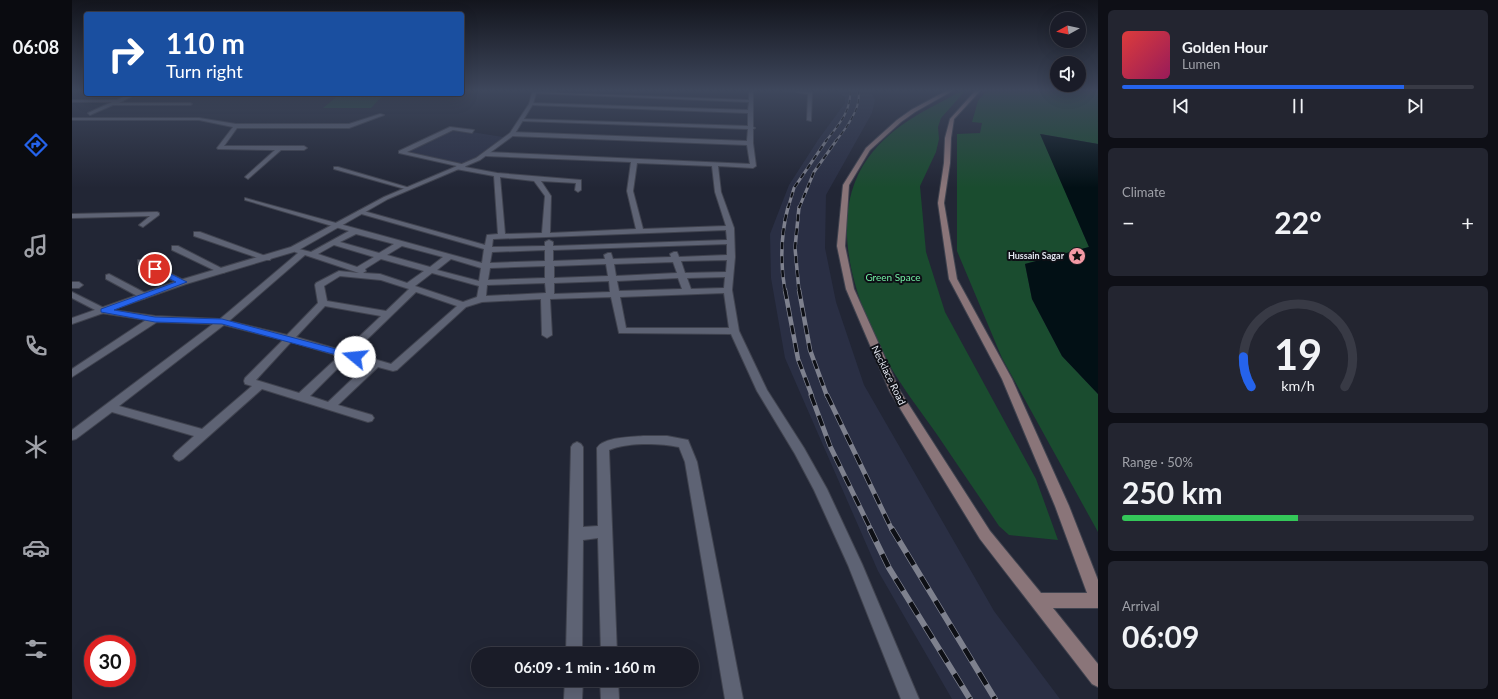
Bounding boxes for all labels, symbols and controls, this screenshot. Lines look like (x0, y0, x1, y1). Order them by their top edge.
north arrow (1050, 12, 1086, 48)
map controls (1050, 12, 1086, 92)
text: 110 m (166, 26, 245, 60)
icon: right (100, 28, 152, 80)
text: 06:08 (13, 36, 59, 58)
text: Golden Hour (1182, 38, 1268, 56)
button: sound (1050, 56, 1086, 92)
text: Lumen (1182, 56, 1220, 72)
text: Turn right (166, 60, 243, 82)
icon: previous (1170, 95, 1192, 117)
icon: pause (1287, 95, 1309, 117)
icon: next (1404, 95, 1426, 117)
icon: directions (22, 131, 50, 159)
text: Climate (1122, 184, 1165, 200)
text: 22° (1274, 204, 1322, 240)
text: − (1122, 209, 1135, 236)
text: + (1461, 209, 1474, 236)
icon: music (22, 232, 50, 260)
place icon: Hussain Sagar (1067, 246, 1087, 266)
place label: Hussain Sagar (1008, 250, 1065, 261)
pin (138, 252, 172, 286)
icon: arrive (144, 258, 166, 280)
park label: Green Space (865, 271, 921, 283)
text: 19 (1274, 329, 1322, 379)
icon: phone (22, 332, 50, 360)
position arrow (334, 336, 376, 378)
street label: Necklace Road (869, 343, 909, 407)
text: km/h (1281, 377, 1315, 394)
icon: climate (22, 433, 50, 461)
text: Range · 50% (1122, 454, 1193, 470)
text: 250 km (1122, 474, 1223, 510)
icon: car (22, 534, 50, 562)
text: Arrival (1122, 598, 1159, 614)
text: 06:09 (1122, 618, 1199, 654)
icon: filters (22, 635, 50, 663)
speed limit sign: 30 (84, 635, 136, 687)
text: 06:09 · 1 min · 160 m (515, 658, 655, 676)

